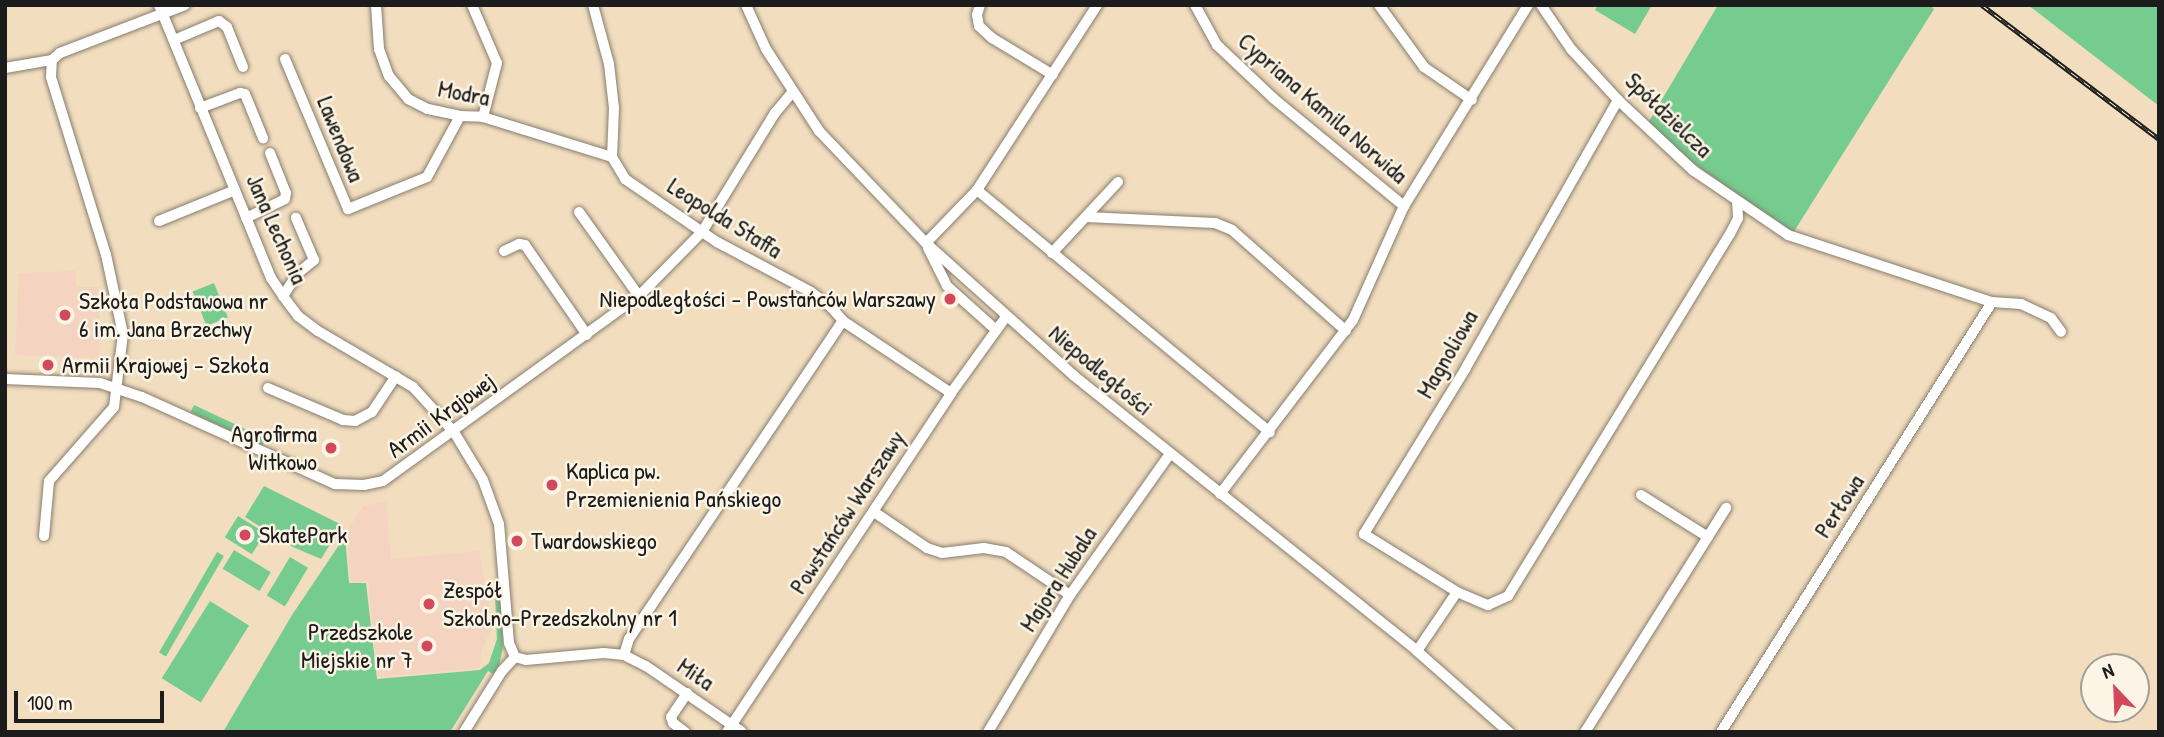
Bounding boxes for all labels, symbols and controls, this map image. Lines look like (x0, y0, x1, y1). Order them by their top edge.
street label: Cypriana Kamila Norwida (1232, 27, 1414, 189)
street label: Spółdzielcza (1619, 66, 1719, 164)
street label: Modra (436, 74, 492, 112)
street label: Lawendowa (311, 92, 371, 186)
street label: Jana Lechonia (240, 170, 314, 288)
street label: Leopolda Staffa (662, 171, 788, 265)
place label: Niepodległości - Powstańców Warszawy (600, 285, 936, 313)
place label: Szkoła Podstawowa nr 6 im. Jana Brzechwy (79, 287, 268, 343)
marker: Niepodległości - Powstańców Warszawy (942, 291, 958, 307)
street label: Magnoliowa (1410, 305, 1484, 403)
marker: Szkoła Podstawowa nr 6 im. Jana Brzechwy (57, 307, 73, 323)
street label: Niepodległości (1043, 318, 1159, 422)
place label: Armii Krajowej - Szkoła (62, 351, 269, 379)
marker: Armii Krajowej - Szkoła (40, 357, 56, 373)
street label: Armii Krajowej (381, 366, 501, 464)
place label: Agrofirma Witkowo (231, 420, 317, 476)
street label: Powstańców Warszawy (783, 425, 911, 599)
marker: Agrofirma Witkowo (323, 440, 339, 456)
place label: Kaplica pw. Przemienienia Pańskiego (566, 457, 781, 513)
street label: Perłowa (1808, 469, 1870, 543)
marker: Kaplica pw. Przemienienia Pańskiego (544, 477, 560, 493)
place label: SkatePark (259, 521, 347, 549)
street label: Majora Hubala (1013, 521, 1103, 637)
marker: SkatePark (237, 527, 253, 543)
place label: Twardowskiego (531, 527, 657, 555)
marker: Twardowskiego (509, 533, 525, 549)
place label: Zespół Szkolno-Przedszkolny nr 1 (443, 576, 677, 632)
marker: Zespół Szkolno-Przedszkolny nr 1 (421, 596, 437, 612)
place label: Przedszkole Miejskie nr 7 (301, 618, 413, 674)
marker: Przedszkole Miejskie nr 7 (419, 638, 435, 654)
street label: Miła (672, 651, 720, 697)
north arrow (2080, 653, 2150, 723)
text: N (2098, 657, 2117, 684)
scale bar (18, 678, 168, 722)
text: 100 m (27, 688, 73, 717)

